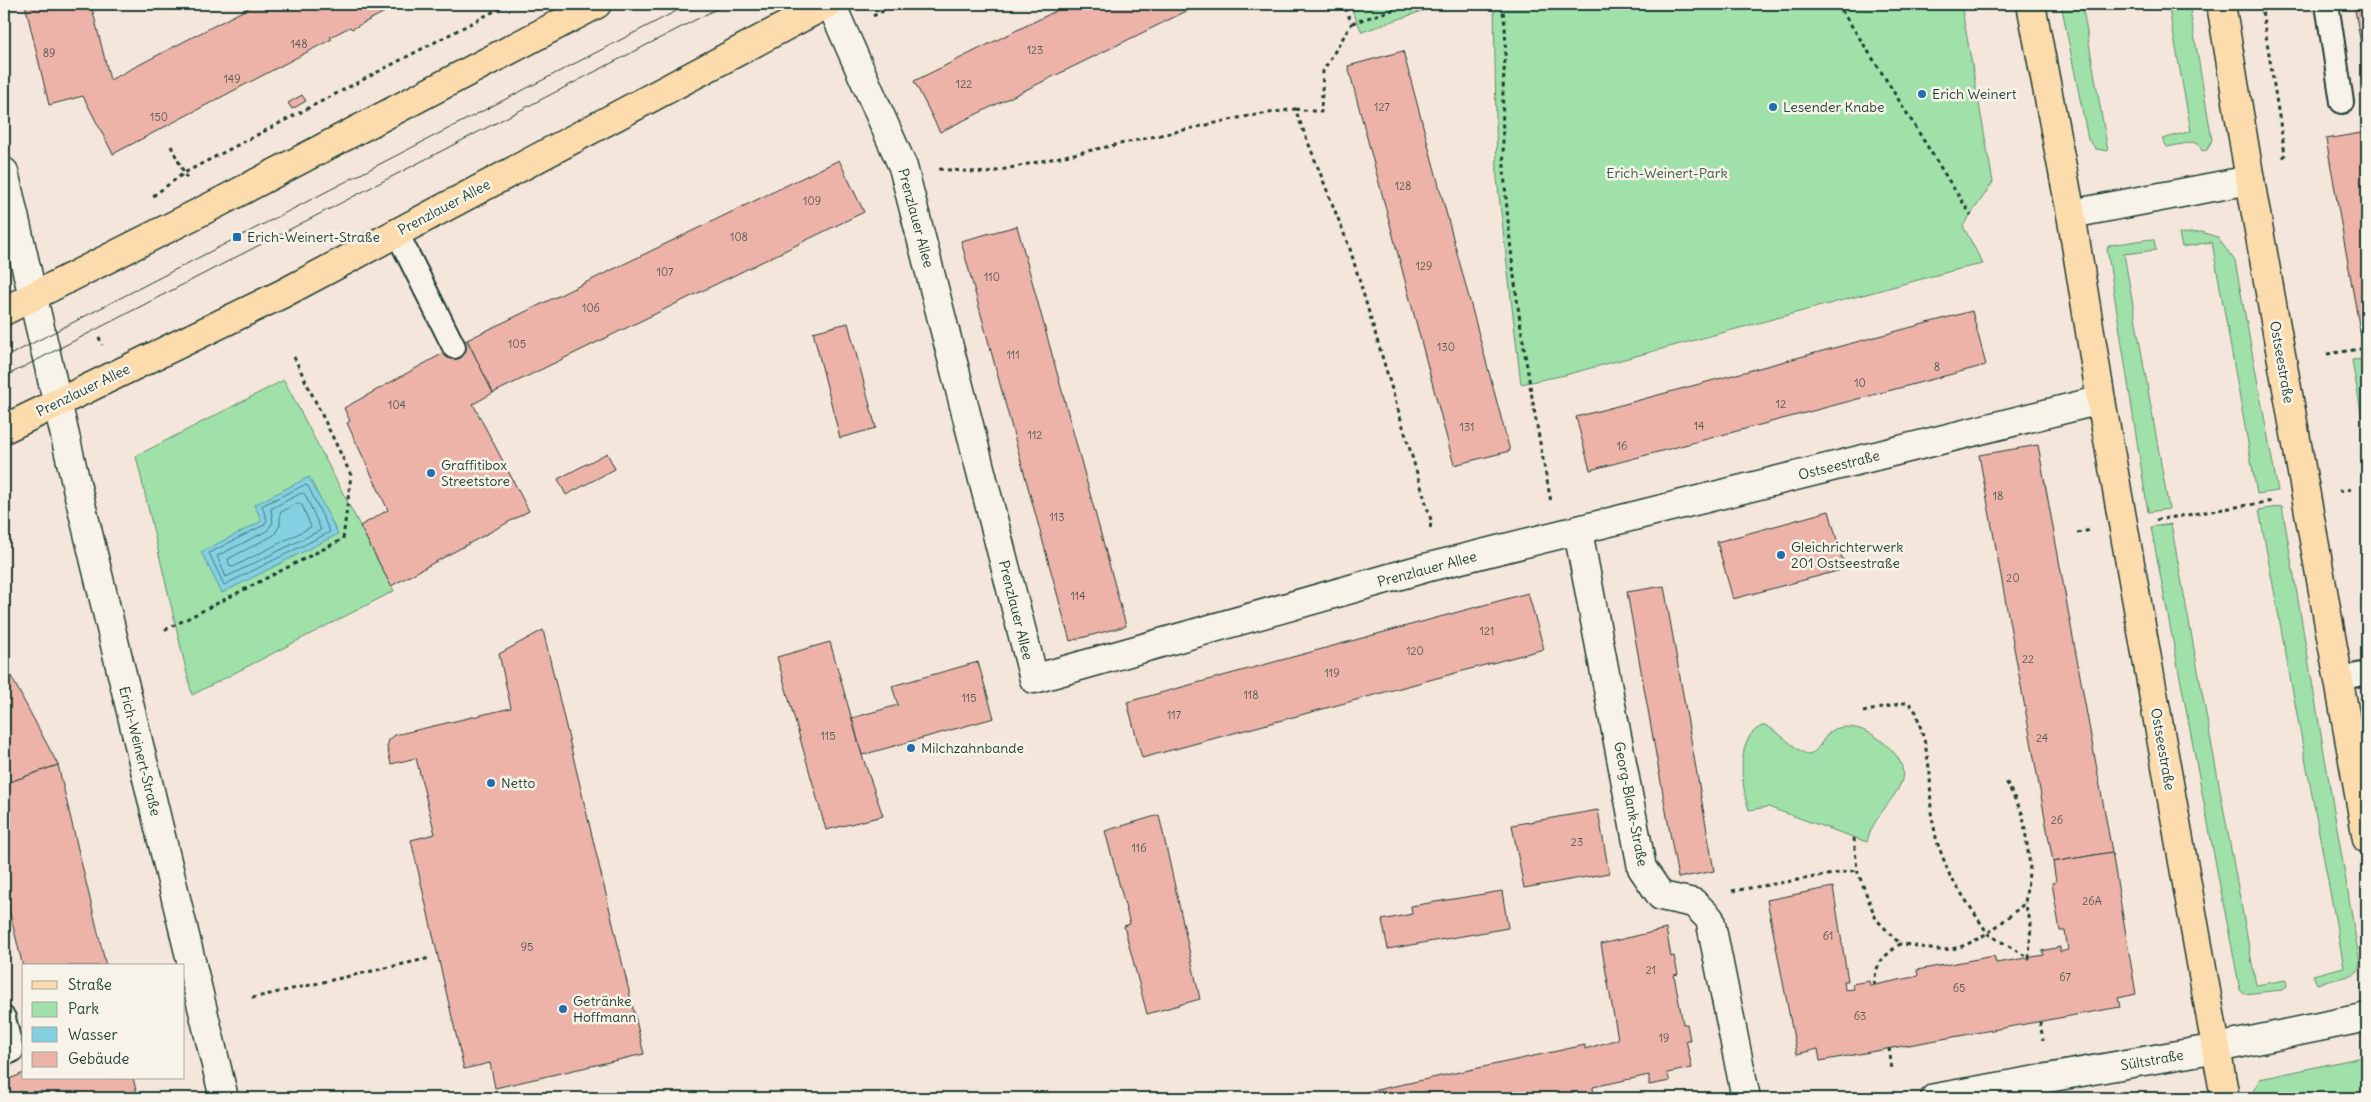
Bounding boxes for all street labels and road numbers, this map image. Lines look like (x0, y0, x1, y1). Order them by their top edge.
street label: Prenzlauer Allee (894, 166, 938, 270)
street label: Prenzlauer Allee (395, 175, 493, 239)
street label: Ostseestraße (2266, 319, 2298, 405)
street label: Prenzlauer Allee (33, 360, 133, 420)
street label: Ostseestraße (1796, 446, 1882, 484)
street label: Prenzlauer Allee (1375, 547, 1479, 591)
street label: Prenzlauer Allee (995, 558, 1037, 662)
street label: Erich-Weinert-Straße (115, 684, 165, 818)
street label: Ostseestraße (2147, 706, 2179, 792)
street label: Georg-Blank-Straße (1610, 740, 1652, 868)
street label: Sültstraße (2119, 1046, 2185, 1074)

